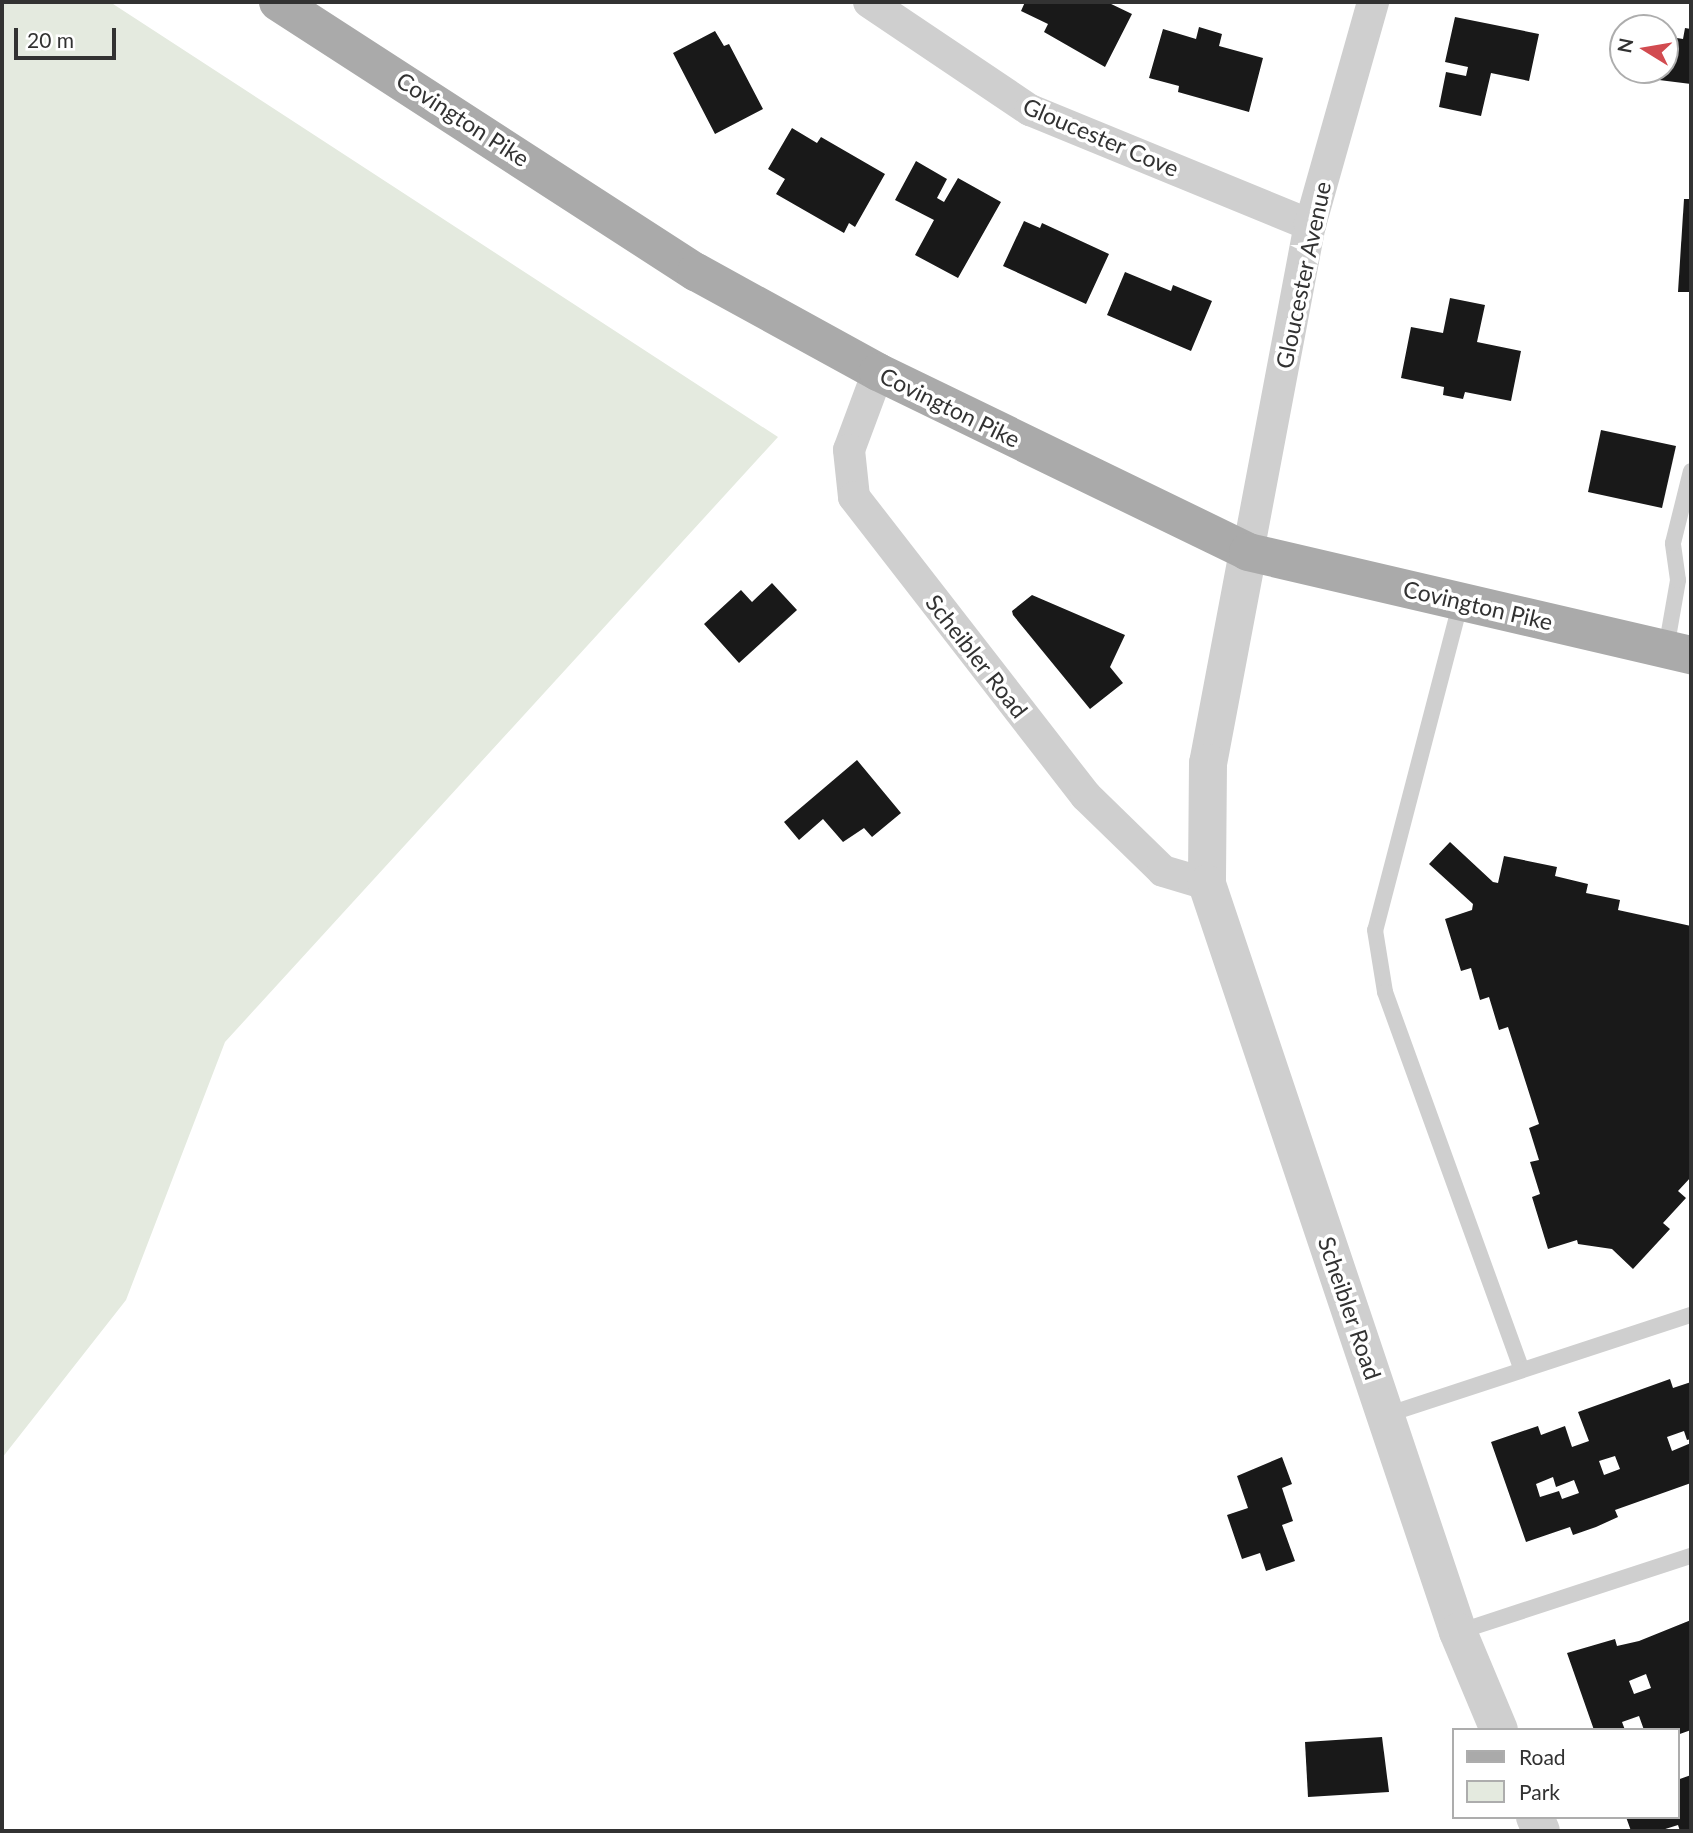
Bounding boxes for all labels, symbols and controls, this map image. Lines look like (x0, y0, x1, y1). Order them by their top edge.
scale bar (18, 14, 119, 58)
north arrow (1609, 14, 1679, 84)
text: 20 m (27, 27, 74, 52)
text: N (1612, 36, 1638, 55)
street label: Covington Pike (392, 66, 534, 172)
street label: Gloucester Cove (1019, 92, 1183, 182)
street label: Gloucester Avenue (1270, 178, 1336, 372)
street label: Covington Pike (875, 361, 1025, 453)
street label: Covington Pike (1401, 574, 1555, 636)
street label: Scheibler Road (920, 589, 1034, 723)
street label: Scheibler Road (1313, 1233, 1387, 1383)
legend (1452, 1728, 1679, 1819)
text: Road (1519, 1744, 1566, 1769)
text: Park (1519, 1779, 1560, 1804)

